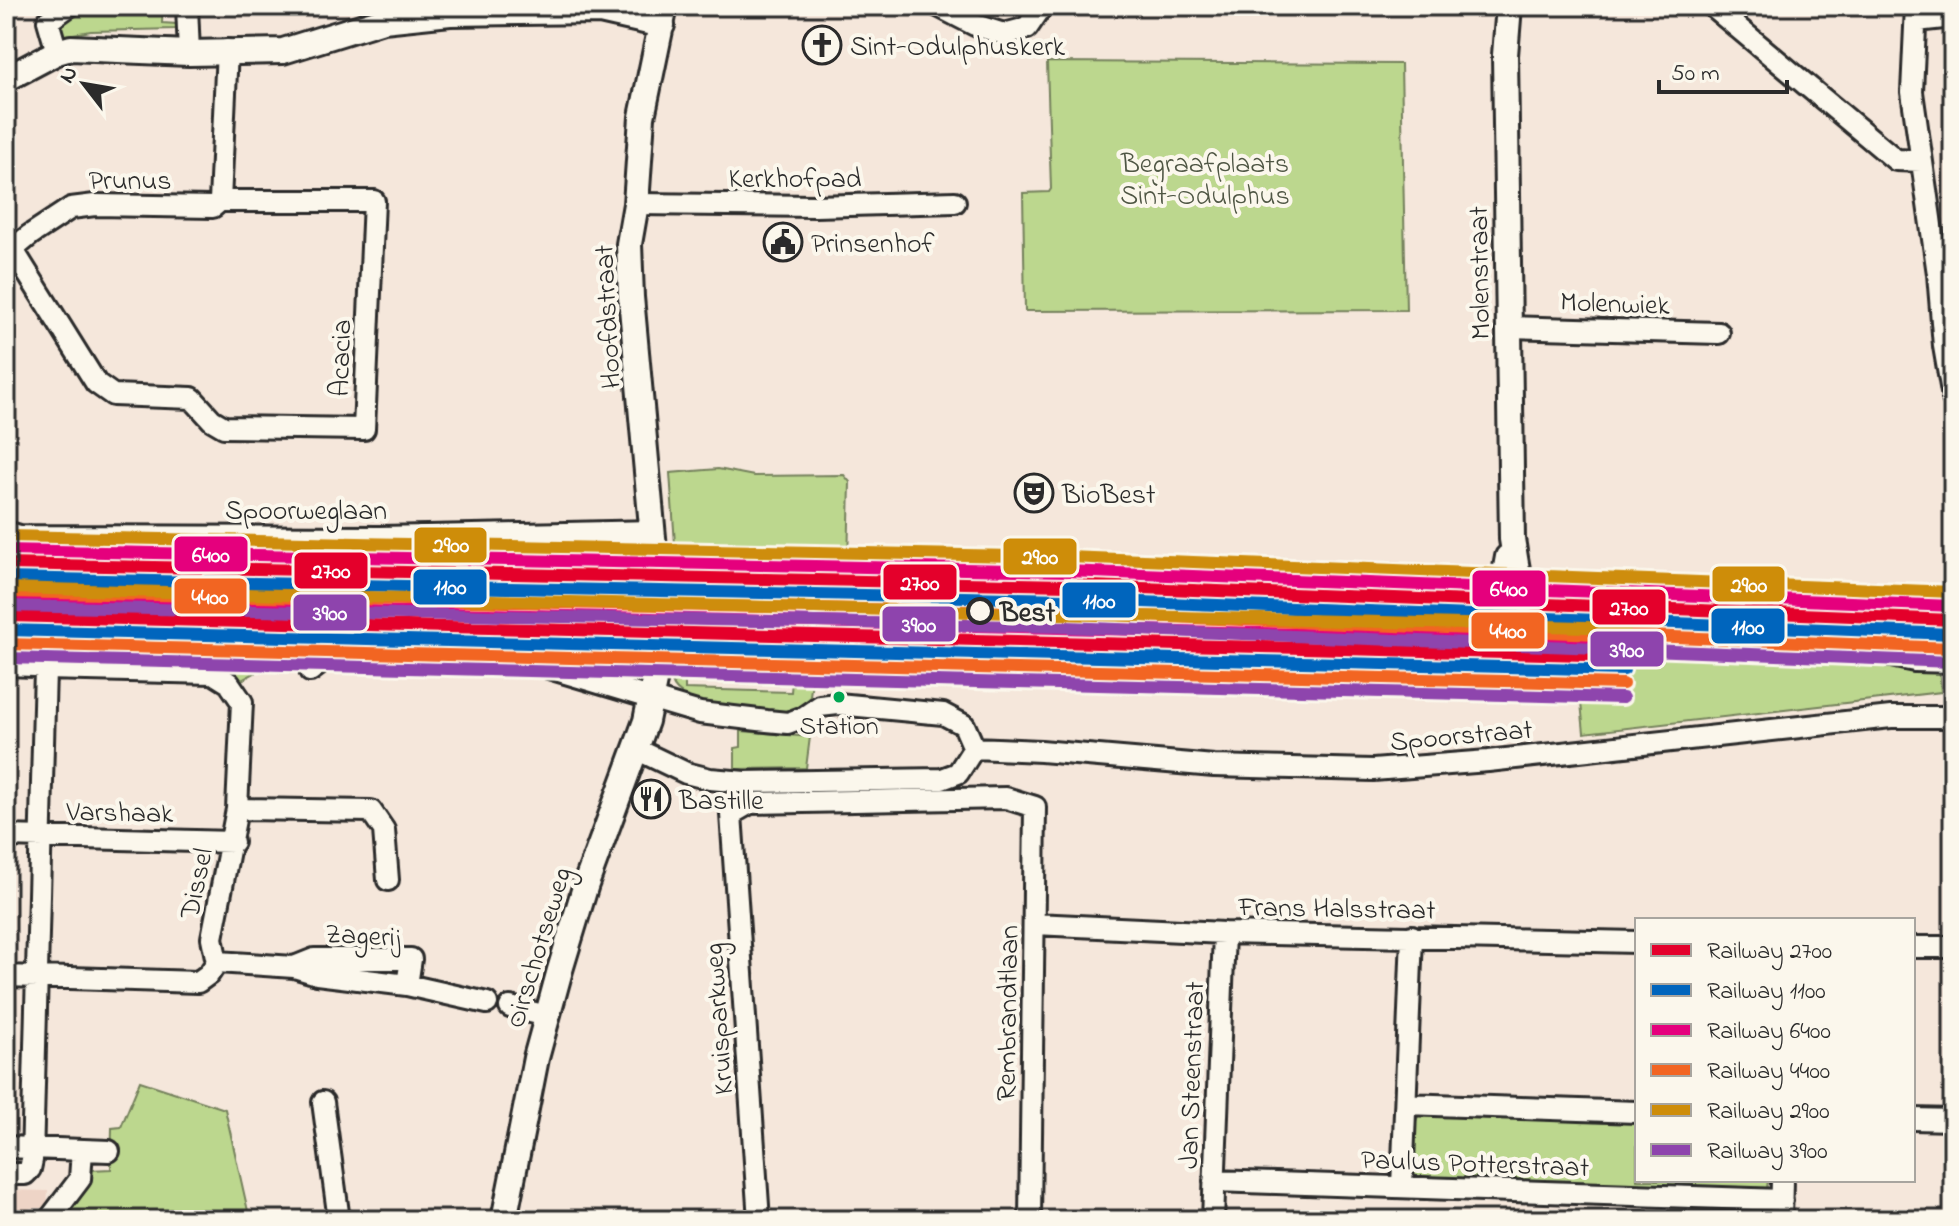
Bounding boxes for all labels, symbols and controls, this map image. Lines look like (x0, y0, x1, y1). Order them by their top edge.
church icon: Sint-Odulphuskerk (801, 24, 843, 66)
place label: Sint-Odulphuskerk (850, 28, 1066, 69)
north arrow (44, 44, 124, 124)
scale bar (1659, 44, 1787, 94)
text: 50 m (1671, 57, 1720, 92)
text: N (52, 61, 87, 90)
park label: Begraafplaats Sint-Odulphus (1120, 145, 1290, 218)
street label: Kerkhofpad (728, 160, 862, 201)
street label: Prunus (88, 162, 172, 203)
street label: Molenstraat (1460, 206, 1503, 340)
public building icon: Prinsenhof (762, 221, 804, 263)
place label: Prinsenhof (811, 225, 935, 266)
street label: Hoofdstraat (585, 244, 634, 390)
street label: Molenwiek (1559, 283, 1671, 328)
street label: Acacia (321, 319, 364, 398)
theatre icon: BioBest (1013, 472, 1055, 514)
place label: BioBest (1061, 476, 1156, 517)
street label: Spoorweglaan (225, 492, 387, 533)
line badge: 2900 (413, 526, 488, 564)
text: 2900 (432, 531, 470, 563)
line badge: 6400 (173, 535, 249, 573)
line badge: 2900 (1002, 537, 1078, 576)
text: 6400 (192, 541, 230, 573)
text: 2900 (1021, 543, 1059, 575)
line badge: 2700 (293, 551, 369, 590)
text: 2700 (310, 557, 351, 589)
line badge: 2700 (882, 563, 958, 601)
line badge: 2900 (1711, 565, 1786, 603)
line badge: 1100 (412, 568, 488, 606)
text: 2700 (899, 569, 940, 601)
line badge: 6400 (1471, 569, 1547, 608)
text: 2900 (1730, 571, 1768, 603)
text: 1100 (433, 573, 467, 605)
text: 6400 (1490, 575, 1528, 607)
line badge: 4400 (173, 577, 248, 615)
line badge: 1100 (1061, 581, 1137, 619)
text: 4400 (191, 583, 229, 615)
text: 1100 (1082, 587, 1116, 619)
line badge: 2700 (1591, 588, 1667, 626)
line badge: 3900 (292, 593, 368, 632)
place label: Best (998, 594, 1056, 635)
text: 2700 (1608, 594, 1649, 626)
marker: Best (967, 598, 993, 624)
text: 3900 (312, 599, 348, 631)
line badge: 3900 (881, 605, 957, 643)
line badge: 1100 (1710, 607, 1786, 645)
text: 3900 (901, 611, 937, 643)
line badge: 4400 (1470, 611, 1546, 650)
text: 1100 (1731, 613, 1765, 645)
text: 4400 (1489, 617, 1527, 649)
line badge: 3900 (1589, 630, 1665, 668)
text: 3900 (1609, 636, 1645, 668)
marker: Station (831, 689, 847, 705)
place label: Station (799, 709, 879, 747)
street label: Spoorstraat (1388, 711, 1534, 764)
restaurant icon: Bastille (630, 778, 672, 820)
place label: Bastille (678, 782, 764, 823)
street label: Varshaak (65, 793, 175, 836)
street label: Dissel (171, 845, 226, 924)
street label: Oirschotseweg (496, 862, 584, 1034)
street label: Frans Halsstraat (1237, 888, 1436, 933)
street label: Zagerij (324, 915, 403, 960)
legend (1635, 918, 1915, 1182)
street label: Rembrandtlaan (987, 925, 1032, 1101)
text: Railway 2700 (1707, 935, 1832, 971)
street label: Kruisparkweg (695, 941, 746, 1096)
text: Railway 1100 (1707, 975, 1826, 1011)
street label: Jan Steenstraat (1170, 981, 1217, 1170)
text: Railway 6400 (1707, 1015, 1831, 1051)
text: Railway 4400 (1707, 1055, 1830, 1091)
text: Railway 2900 (1707, 1095, 1830, 1131)
text: Railway 3900 (1707, 1135, 1828, 1171)
street label: Paulus Potterstraat (1360, 1141, 1590, 1190)

